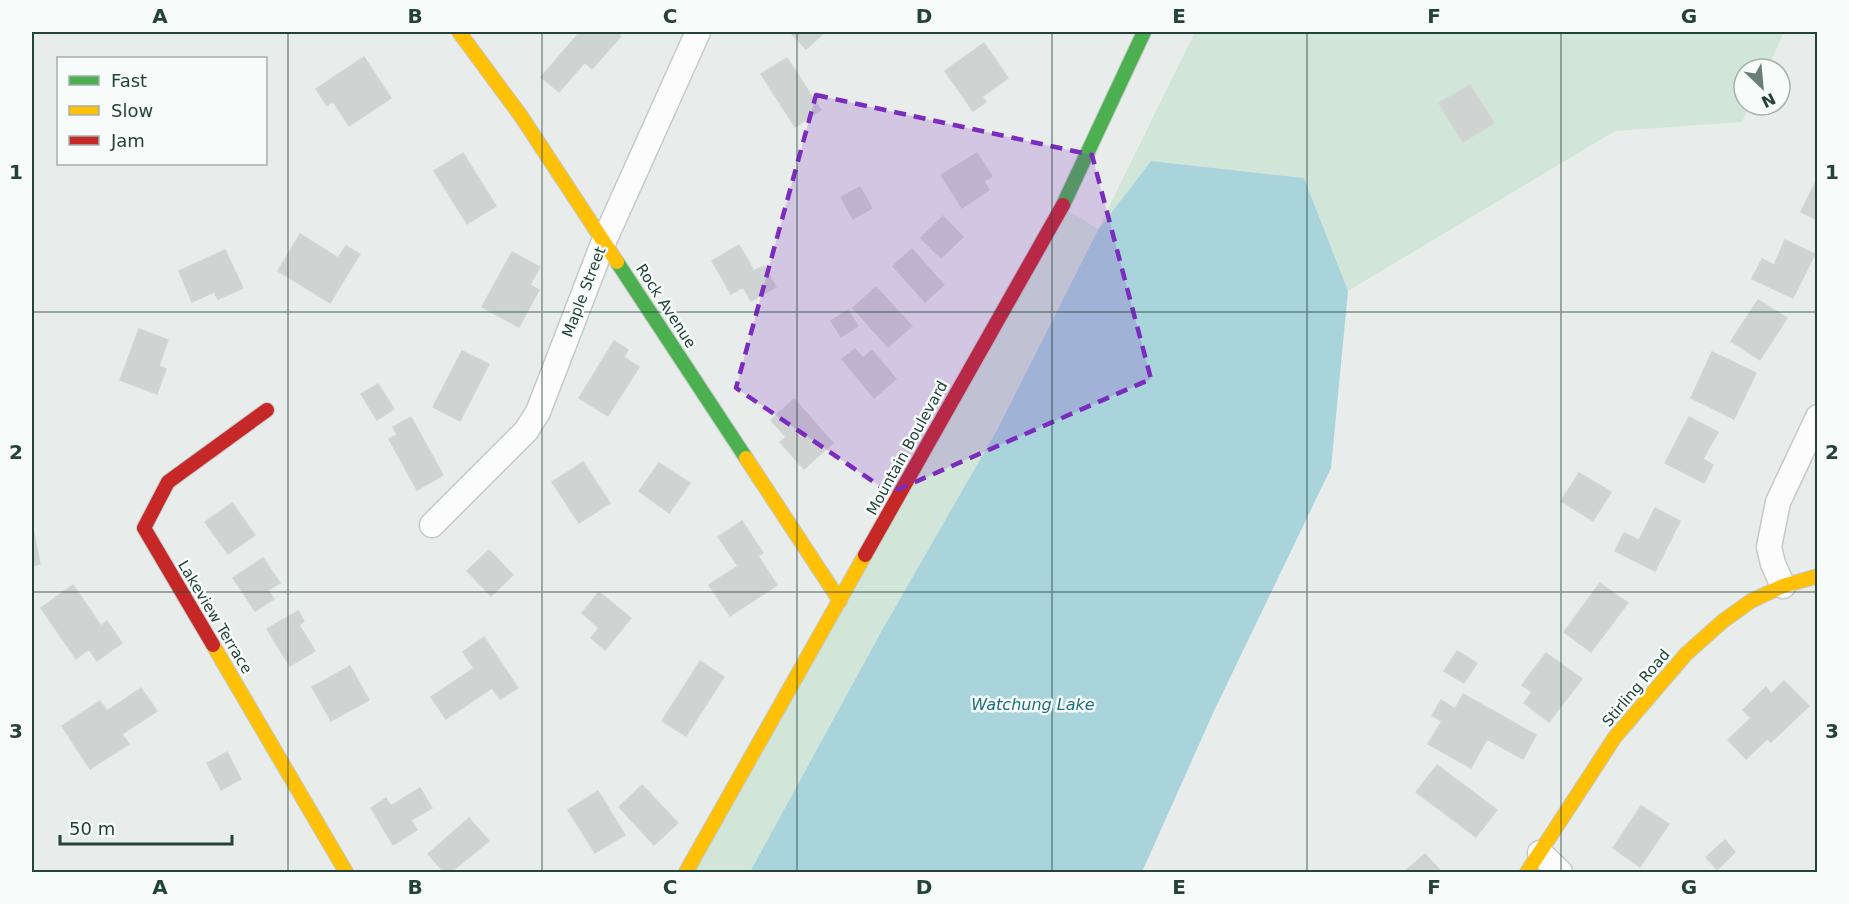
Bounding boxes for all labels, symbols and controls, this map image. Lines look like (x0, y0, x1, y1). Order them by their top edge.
text: A (152, 4, 168, 28)
text: B (407, 4, 423, 28)
text: C (663, 4, 677, 28)
text: D (916, 4, 932, 28)
text: E (1172, 4, 1186, 28)
text: F (1427, 4, 1441, 28)
text: G (1681, 4, 1697, 28)
legend (57, 57, 267, 165)
north arrow (1732, 57, 1792, 117)
text: Fast (111, 70, 147, 91)
text: N (1758, 89, 1779, 112)
text: Slow (111, 100, 153, 121)
text: Jam (110, 130, 145, 151)
text: 1 (9, 160, 23, 184)
text: 1 (1825, 160, 1839, 184)
street label: Maple Street (559, 244, 610, 340)
street label: Rock Avenue (632, 261, 700, 351)
street label: Mountain Boulevard (863, 378, 951, 518)
text: 2 (9, 440, 23, 464)
text: 2 (1825, 440, 1839, 464)
street label: Lakeview Terrace (174, 557, 256, 677)
street label: Stirling Road (1598, 646, 1674, 730)
water label: Watchung Lake (971, 695, 1095, 714)
text: 3 (9, 719, 23, 743)
text: 3 (1825, 719, 1839, 743)
scale bar (60, 808, 232, 846)
text: 50 m (69, 818, 115, 839)
text: A (152, 875, 168, 899)
text: B (407, 875, 423, 899)
text: C (663, 875, 677, 899)
text: D (916, 875, 932, 899)
text: E (1172, 875, 1186, 899)
text: F (1427, 875, 1441, 899)
text: G (1681, 875, 1697, 899)

